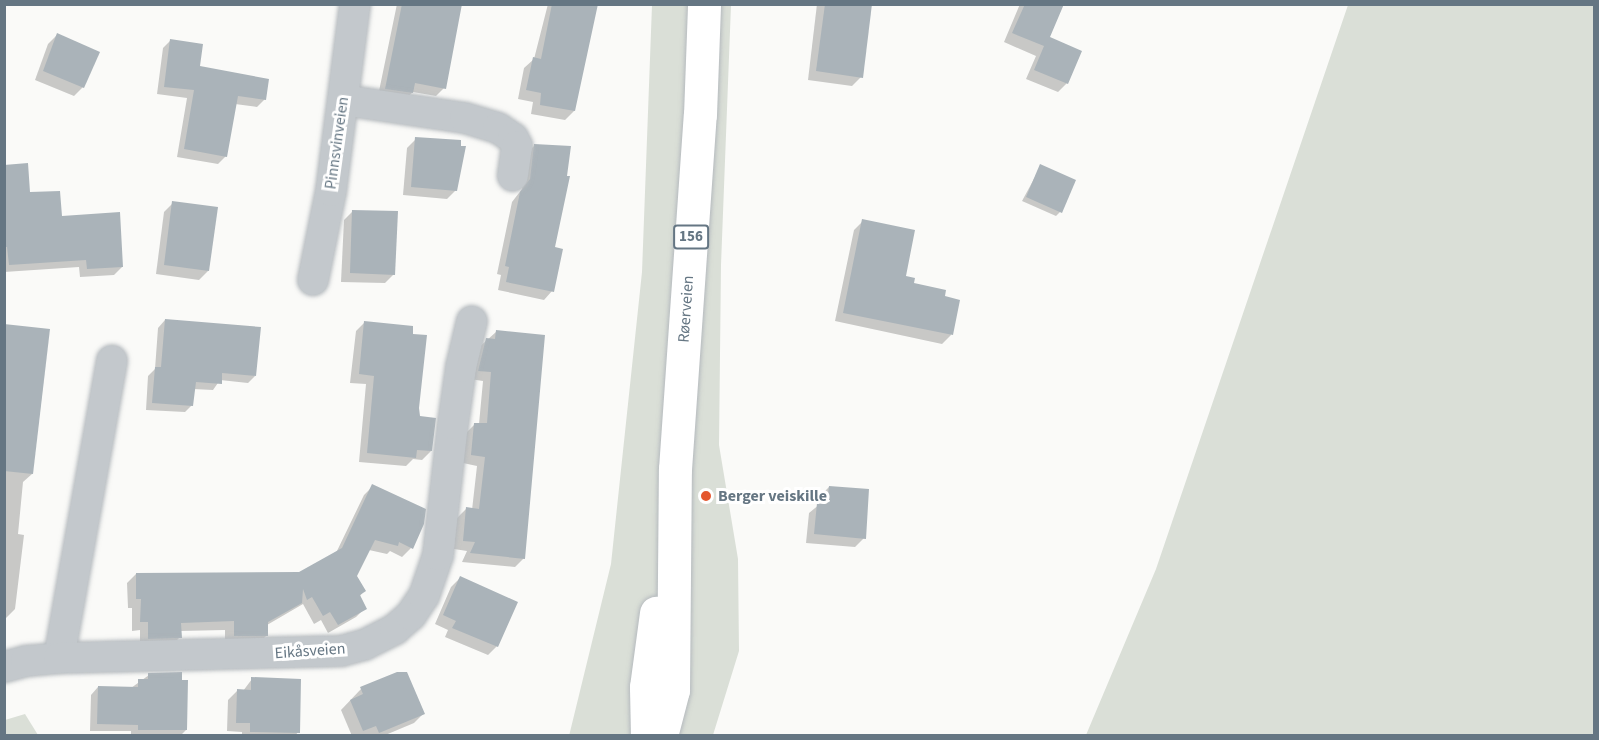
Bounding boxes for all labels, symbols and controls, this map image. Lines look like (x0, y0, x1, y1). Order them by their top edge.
street label: Pinnsvinveien (321, 95, 353, 191)
road number: 156 (673, 225, 709, 249)
street label: Røerveien (674, 275, 698, 343)
place label: Berger veiskille (718, 486, 827, 506)
marker: Berger veiskille (699, 489, 713, 503)
street label: Eikåsveien (274, 639, 346, 663)

